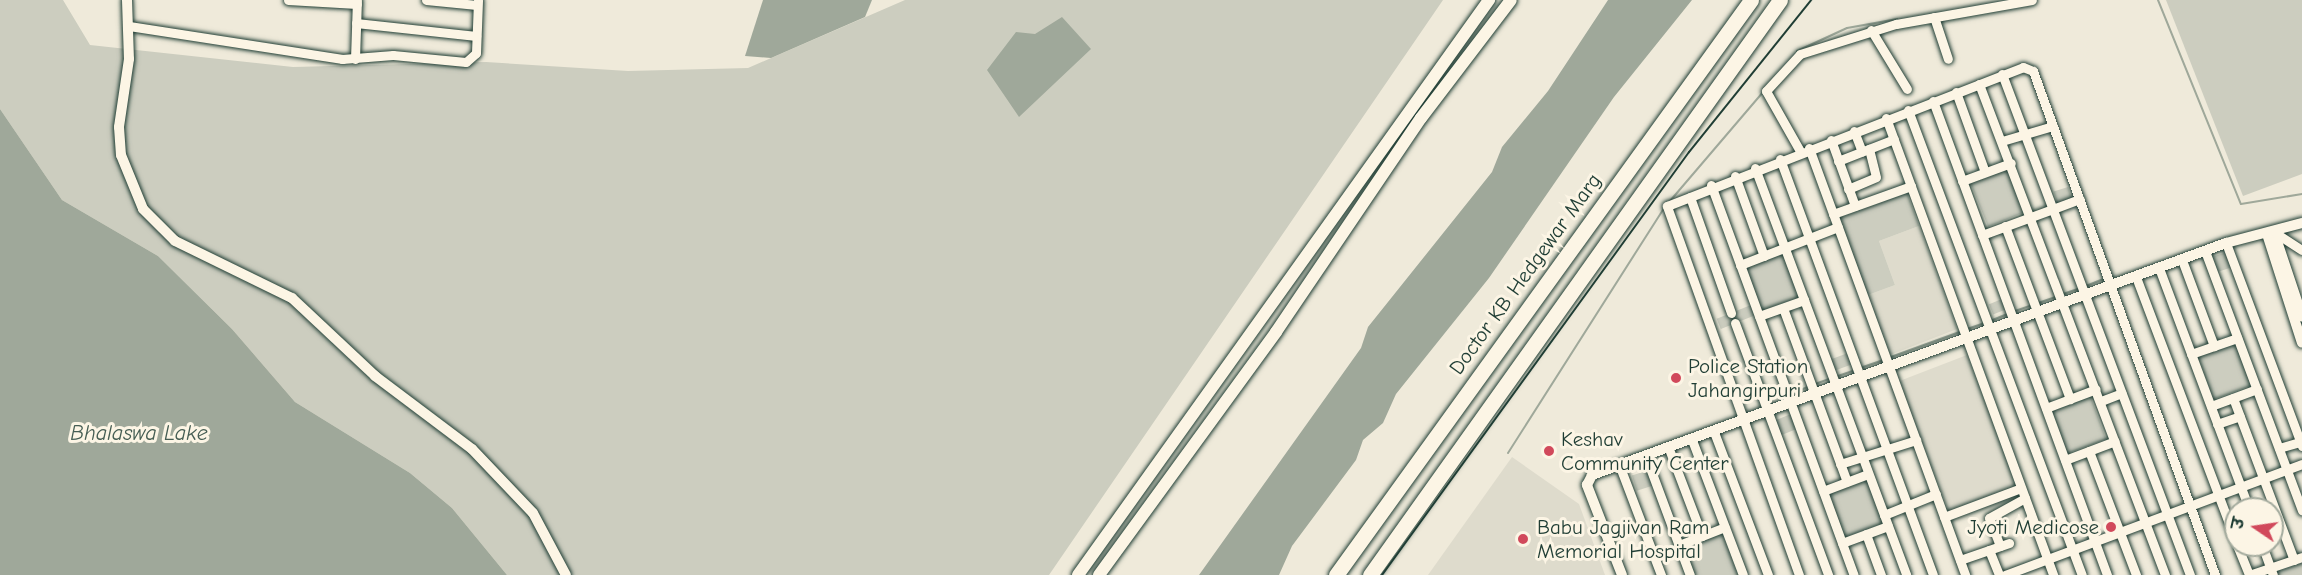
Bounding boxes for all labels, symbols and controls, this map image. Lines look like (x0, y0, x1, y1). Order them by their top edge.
street label: Doctor KB Hedgewar Marg (1444, 169, 1606, 379)
place label: Police Station Jahangirpuri (1688, 353, 1808, 403)
marker: Police Station Jahangirpuri (1669, 371, 1683, 385)
water label: Bhalaswa Lake (70, 421, 208, 447)
place label: Keshav Community Center (1561, 426, 1729, 476)
marker: Keshav Community Center (1542, 444, 1556, 458)
north arrow (2224, 497, 2284, 557)
place label: Babu Jagjivan Ram Memorial Hospital (1537, 514, 1709, 564)
place label: Jyoti Medicose (1967, 514, 2099, 540)
text: उ (2228, 516, 2248, 531)
marker: Jyoti Medicose (2104, 520, 2118, 534)
marker: Babu Jagjivan Ram Memorial Hospital (1514, 530, 1532, 548)

